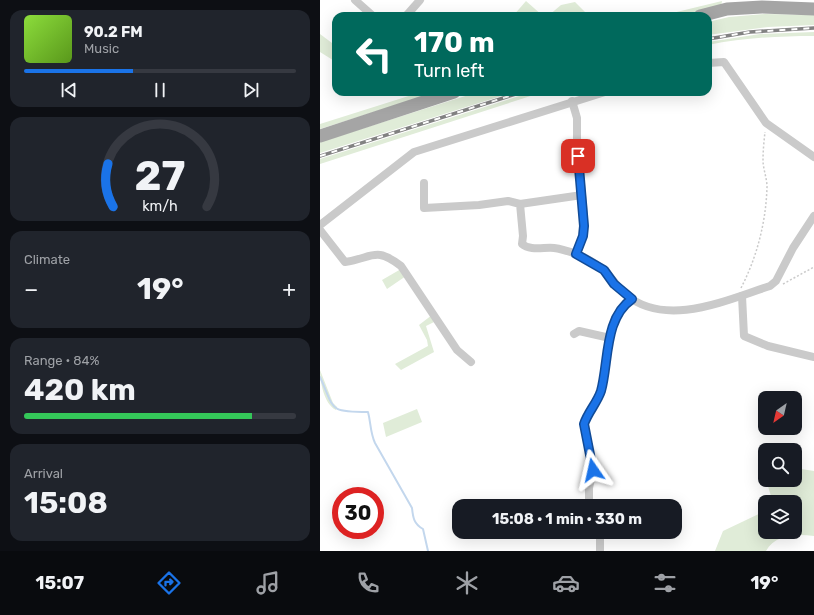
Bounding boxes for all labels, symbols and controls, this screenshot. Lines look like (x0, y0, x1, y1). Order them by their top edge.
text: 90.2 FM (84, 23, 143, 41)
text: 170 m (414, 26, 495, 59)
icon: left (348, 28, 400, 80)
text: Music (84, 41, 119, 56)
text: Turn left (414, 60, 484, 82)
icon: previous (58, 79, 80, 101)
icon: pause (149, 79, 171, 101)
icon: next (240, 79, 262, 101)
pin (561, 139, 595, 173)
icon: arrive (567, 145, 589, 167)
text: 27 (135, 151, 185, 200)
text: km/h (142, 197, 178, 214)
text: Climate (24, 252, 70, 267)
text: 19° (137, 271, 184, 307)
text: − (24, 276, 38, 303)
text: + (282, 276, 296, 303)
text: Range · 84% (24, 353, 100, 368)
text: 420 km (24, 372, 136, 408)
north arrow (758, 391, 802, 435)
map controls (758, 391, 802, 539)
button: search (758, 443, 802, 487)
position arrow (572, 449, 614, 491)
text: Arrival (24, 466, 63, 481)
text: 15:08 (24, 485, 108, 521)
speed limit sign: 30 (332, 487, 384, 539)
button: layers (758, 495, 802, 539)
text: 15:08 · 1 min · 330 m (492, 510, 642, 528)
icon: directions (155, 569, 183, 597)
icon: music (254, 569, 282, 597)
icon: phone (354, 569, 382, 597)
icon: climate (453, 569, 481, 597)
icon: car (552, 569, 580, 597)
icon: filters (651, 569, 679, 597)
text: 15:07 (36, 572, 84, 594)
text: 19° (750, 572, 778, 594)

